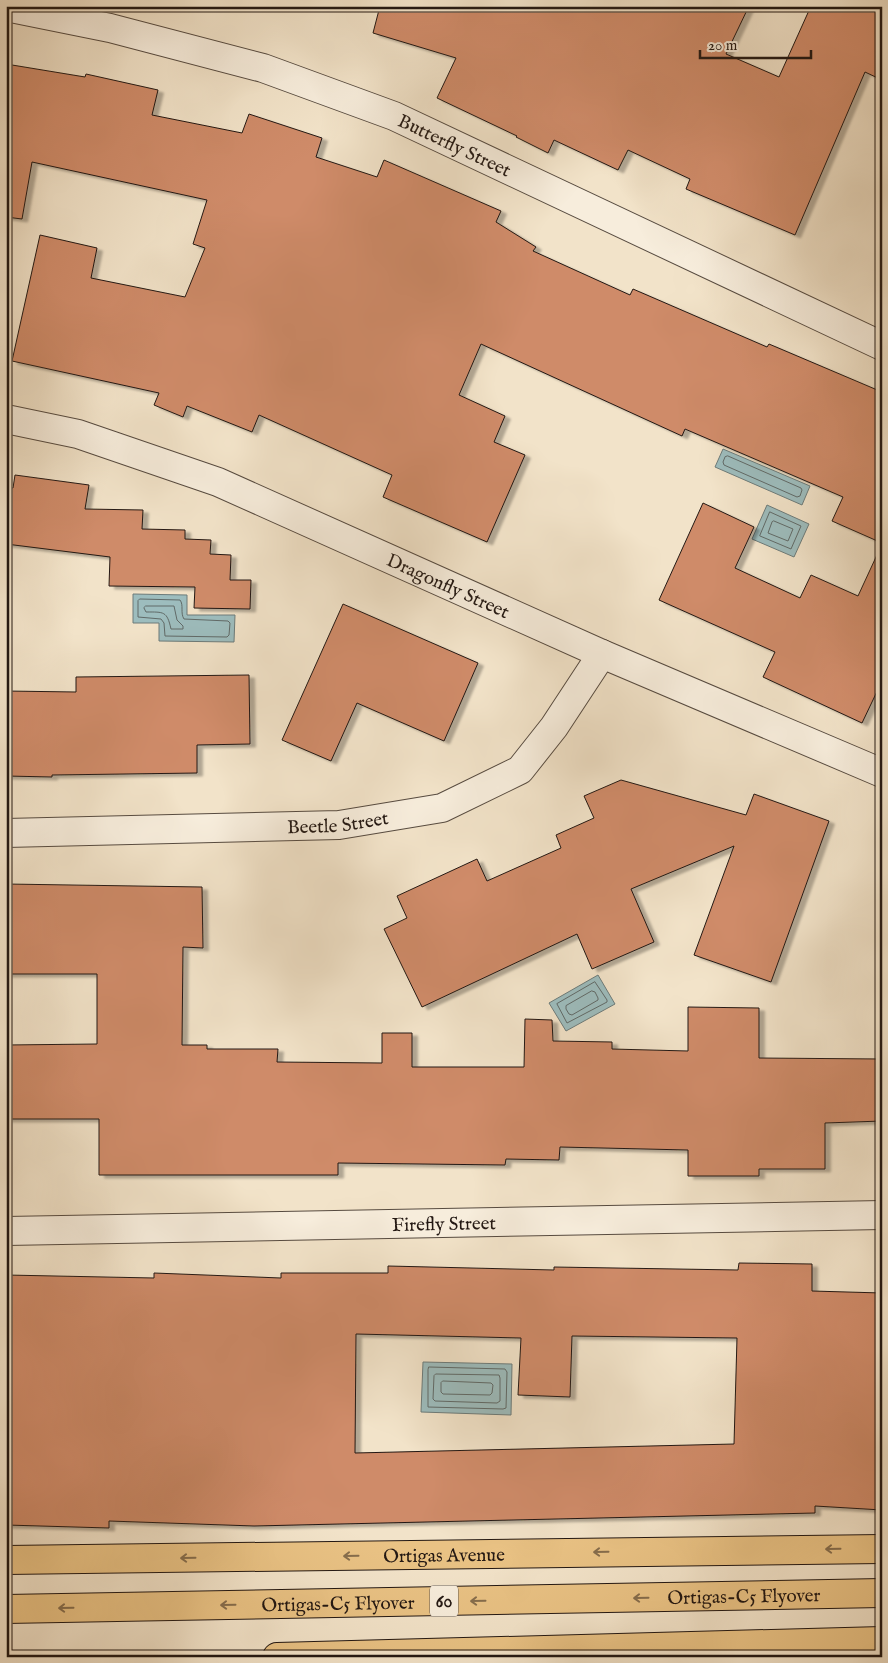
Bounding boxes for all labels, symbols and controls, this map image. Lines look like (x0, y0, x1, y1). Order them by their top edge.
scale bar (700, 28, 812, 60)
text: 20 m (708, 36, 738, 55)
street label: Butterfly Street (394, 110, 515, 184)
street label: Dragonfly Street (382, 549, 513, 625)
street label: Beetle Street (287, 807, 391, 840)
street label: Firefly Street (392, 1212, 497, 1238)
street label: Ortigas Avenue (383, 1544, 505, 1569)
one-way arrow (825, 1544, 842, 1554)
one-way arrow (593, 1547, 609, 1557)
one-way arrow (343, 1551, 359, 1561)
one-way arrow (180, 1553, 196, 1563)
street label: Ortigas-C5 Flyover (667, 1584, 821, 1611)
road number: 60 (430, 1585, 458, 1616)
street label: Ortigas-C5 Flyover (261, 1592, 415, 1618)
one-way arrow (633, 1593, 649, 1602)
one-way arrow (470, 1596, 486, 1605)
one-way arrow (220, 1600, 236, 1610)
one-way arrow (58, 1604, 74, 1613)

